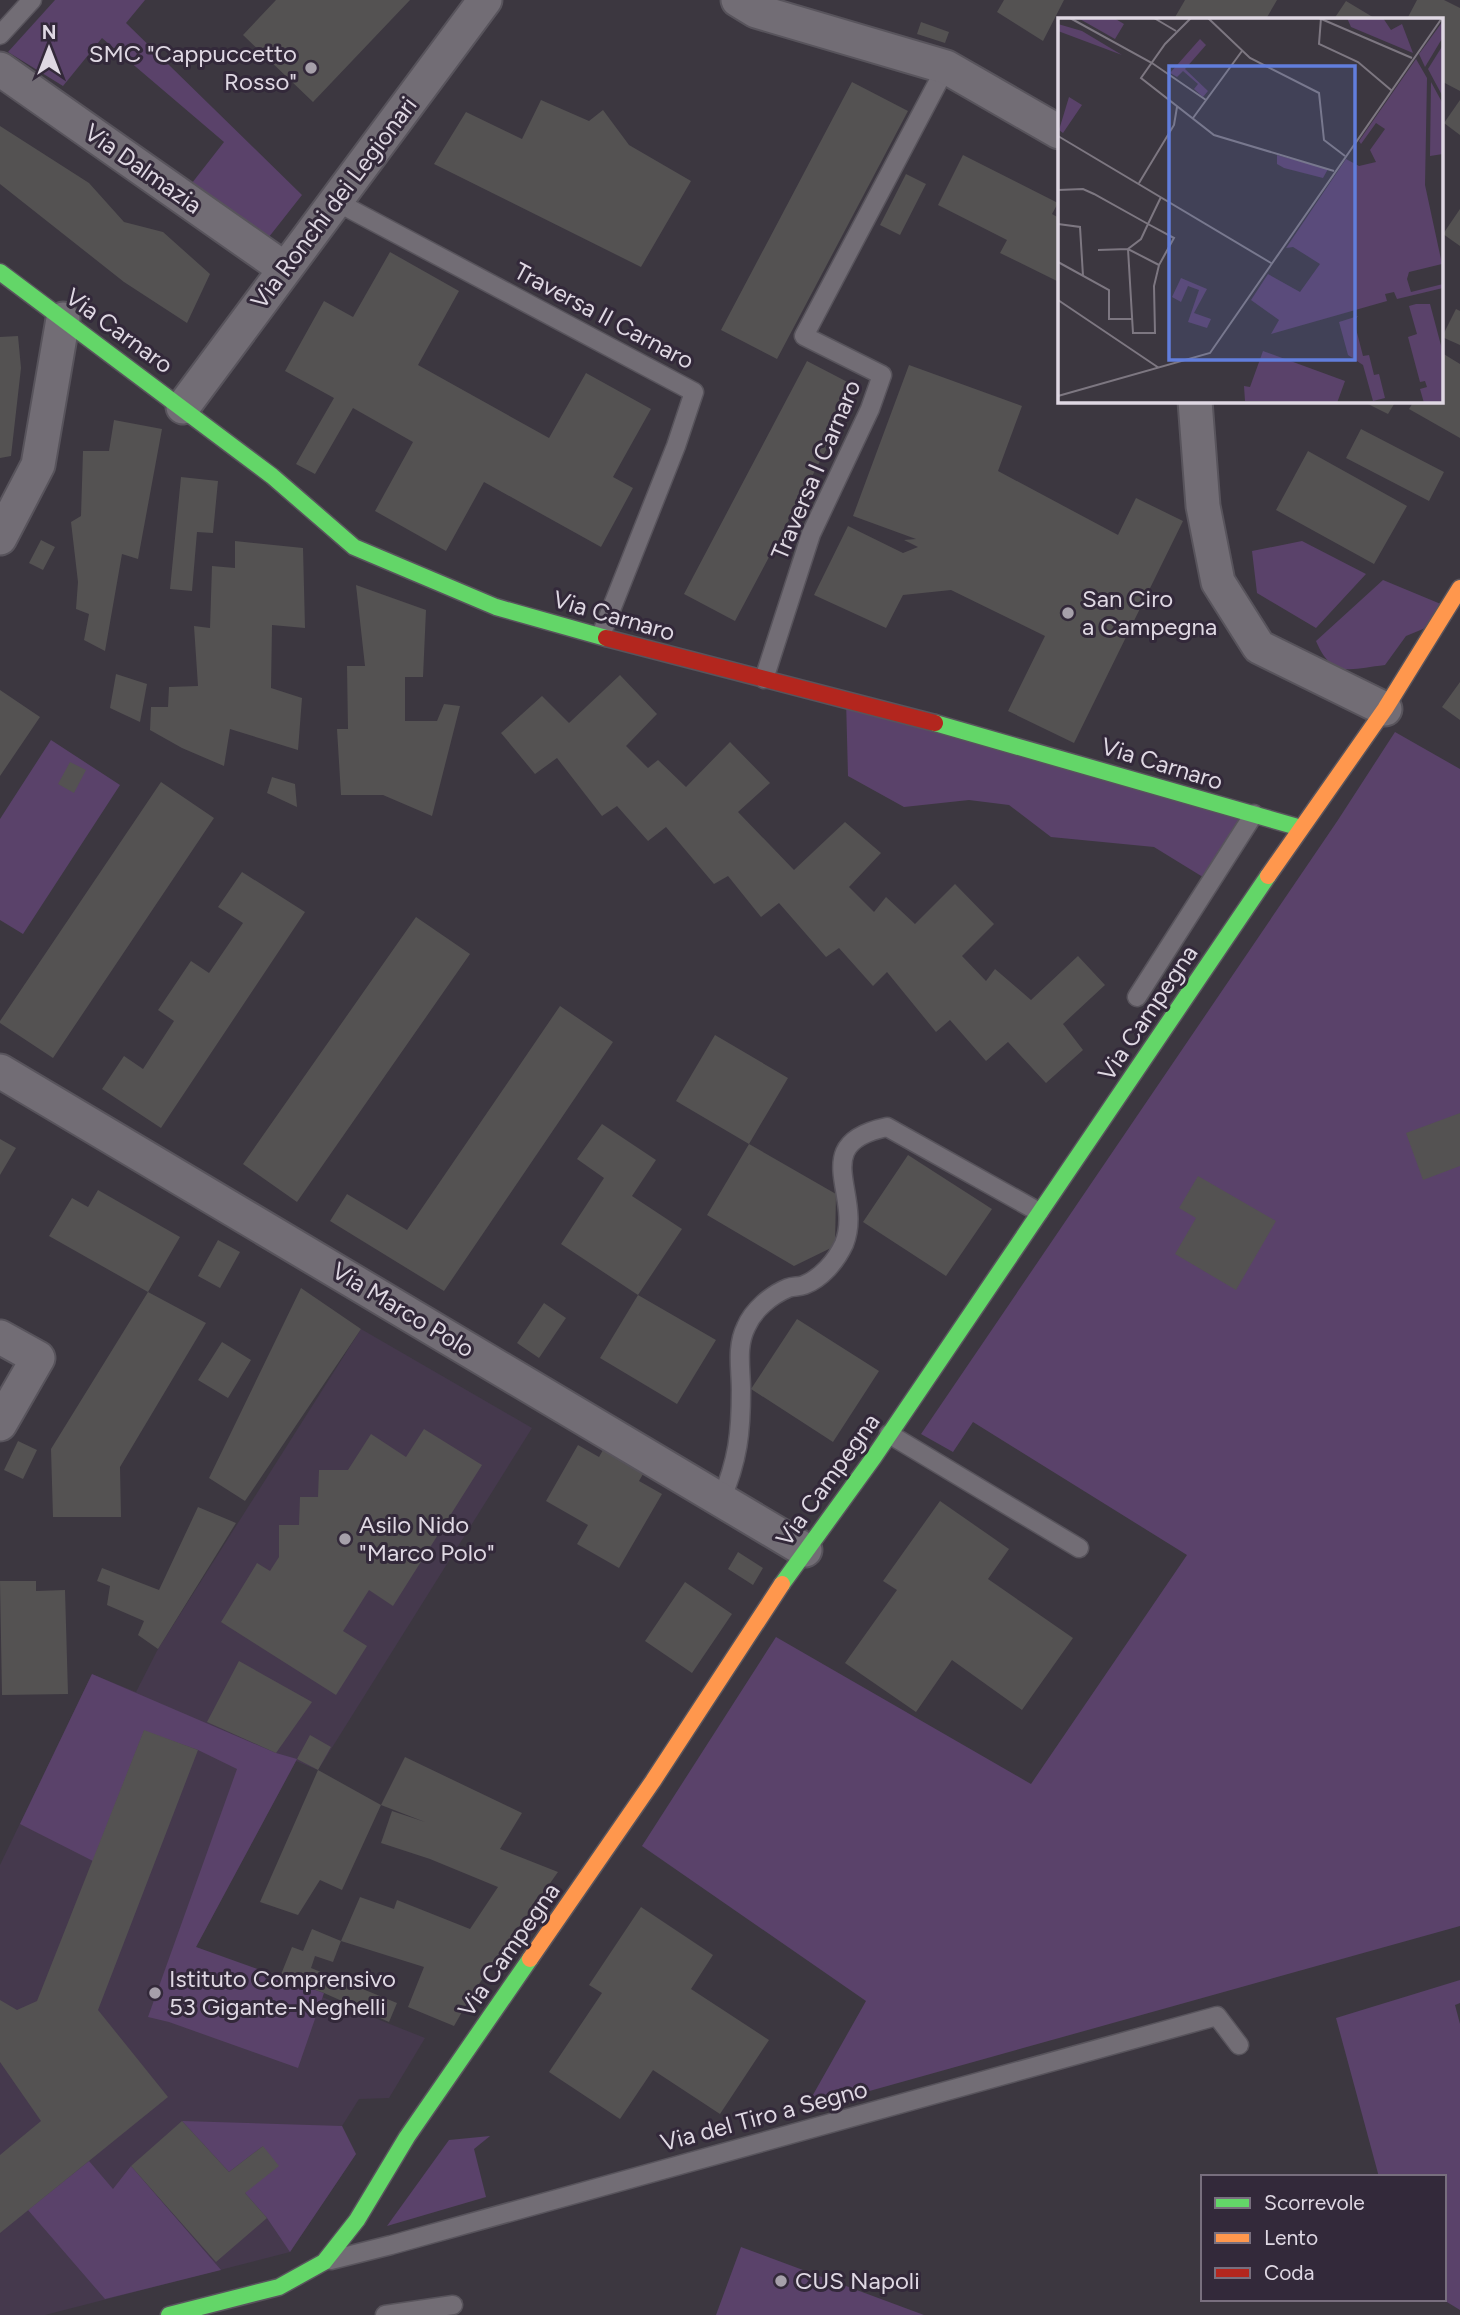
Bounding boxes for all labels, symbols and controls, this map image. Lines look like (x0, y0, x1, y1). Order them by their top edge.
north arrow (14, 14, 84, 84)
inset map (1058, 18, 1442, 402)
text: N (42, 21, 56, 44)
place label: SMC "Cappuccetto Rosso" (89, 39, 297, 96)
marker: SMC "Cappuccetto Rosso" (303, 60, 319, 76)
street label: Via Ronchi dei Legionari (244, 91, 423, 314)
street label: Via Dalmazia (79, 118, 208, 220)
street label: Traversa II Carnaro (509, 256, 699, 375)
street label: Via Carnaro (60, 282, 179, 379)
street label: Traversa I Carnaro (765, 375, 867, 564)
street label: Via Carnaro (550, 584, 679, 647)
place label: San Ciro a Campegna (1082, 584, 1217, 641)
marker: San Ciro a Campegna (1060, 605, 1076, 621)
street label: Via Carnaro (1098, 731, 1226, 796)
street label: Via Campegna (1092, 939, 1204, 1086)
street label: Via Marco Polo (327, 1256, 480, 1363)
street label: Via Campegna (770, 1408, 886, 1552)
place label: Asilo Nido "Marco Polo" (359, 1510, 495, 1567)
marker: Asilo Nido "Marco Polo" (337, 1531, 353, 1547)
street label: Via Campegna (452, 1877, 566, 2022)
place label: Istituto Comprensivo 53 Gigante-Neghelli (169, 1964, 396, 2021)
marker: Istituto Comprensivo 53 Gigante-Neghelli (147, 1985, 163, 2001)
street label: Via del Tiro a Segno (657, 2074, 870, 2157)
legend (1201, 2175, 1446, 2301)
text: Scorrevole (1264, 2190, 1365, 2215)
text: Lento (1264, 2225, 1318, 2250)
text: Coda (1264, 2260, 1314, 2285)
place label: CUS Napoli (795, 2266, 920, 2295)
marker: CUS Napoli (773, 2273, 789, 2289)

